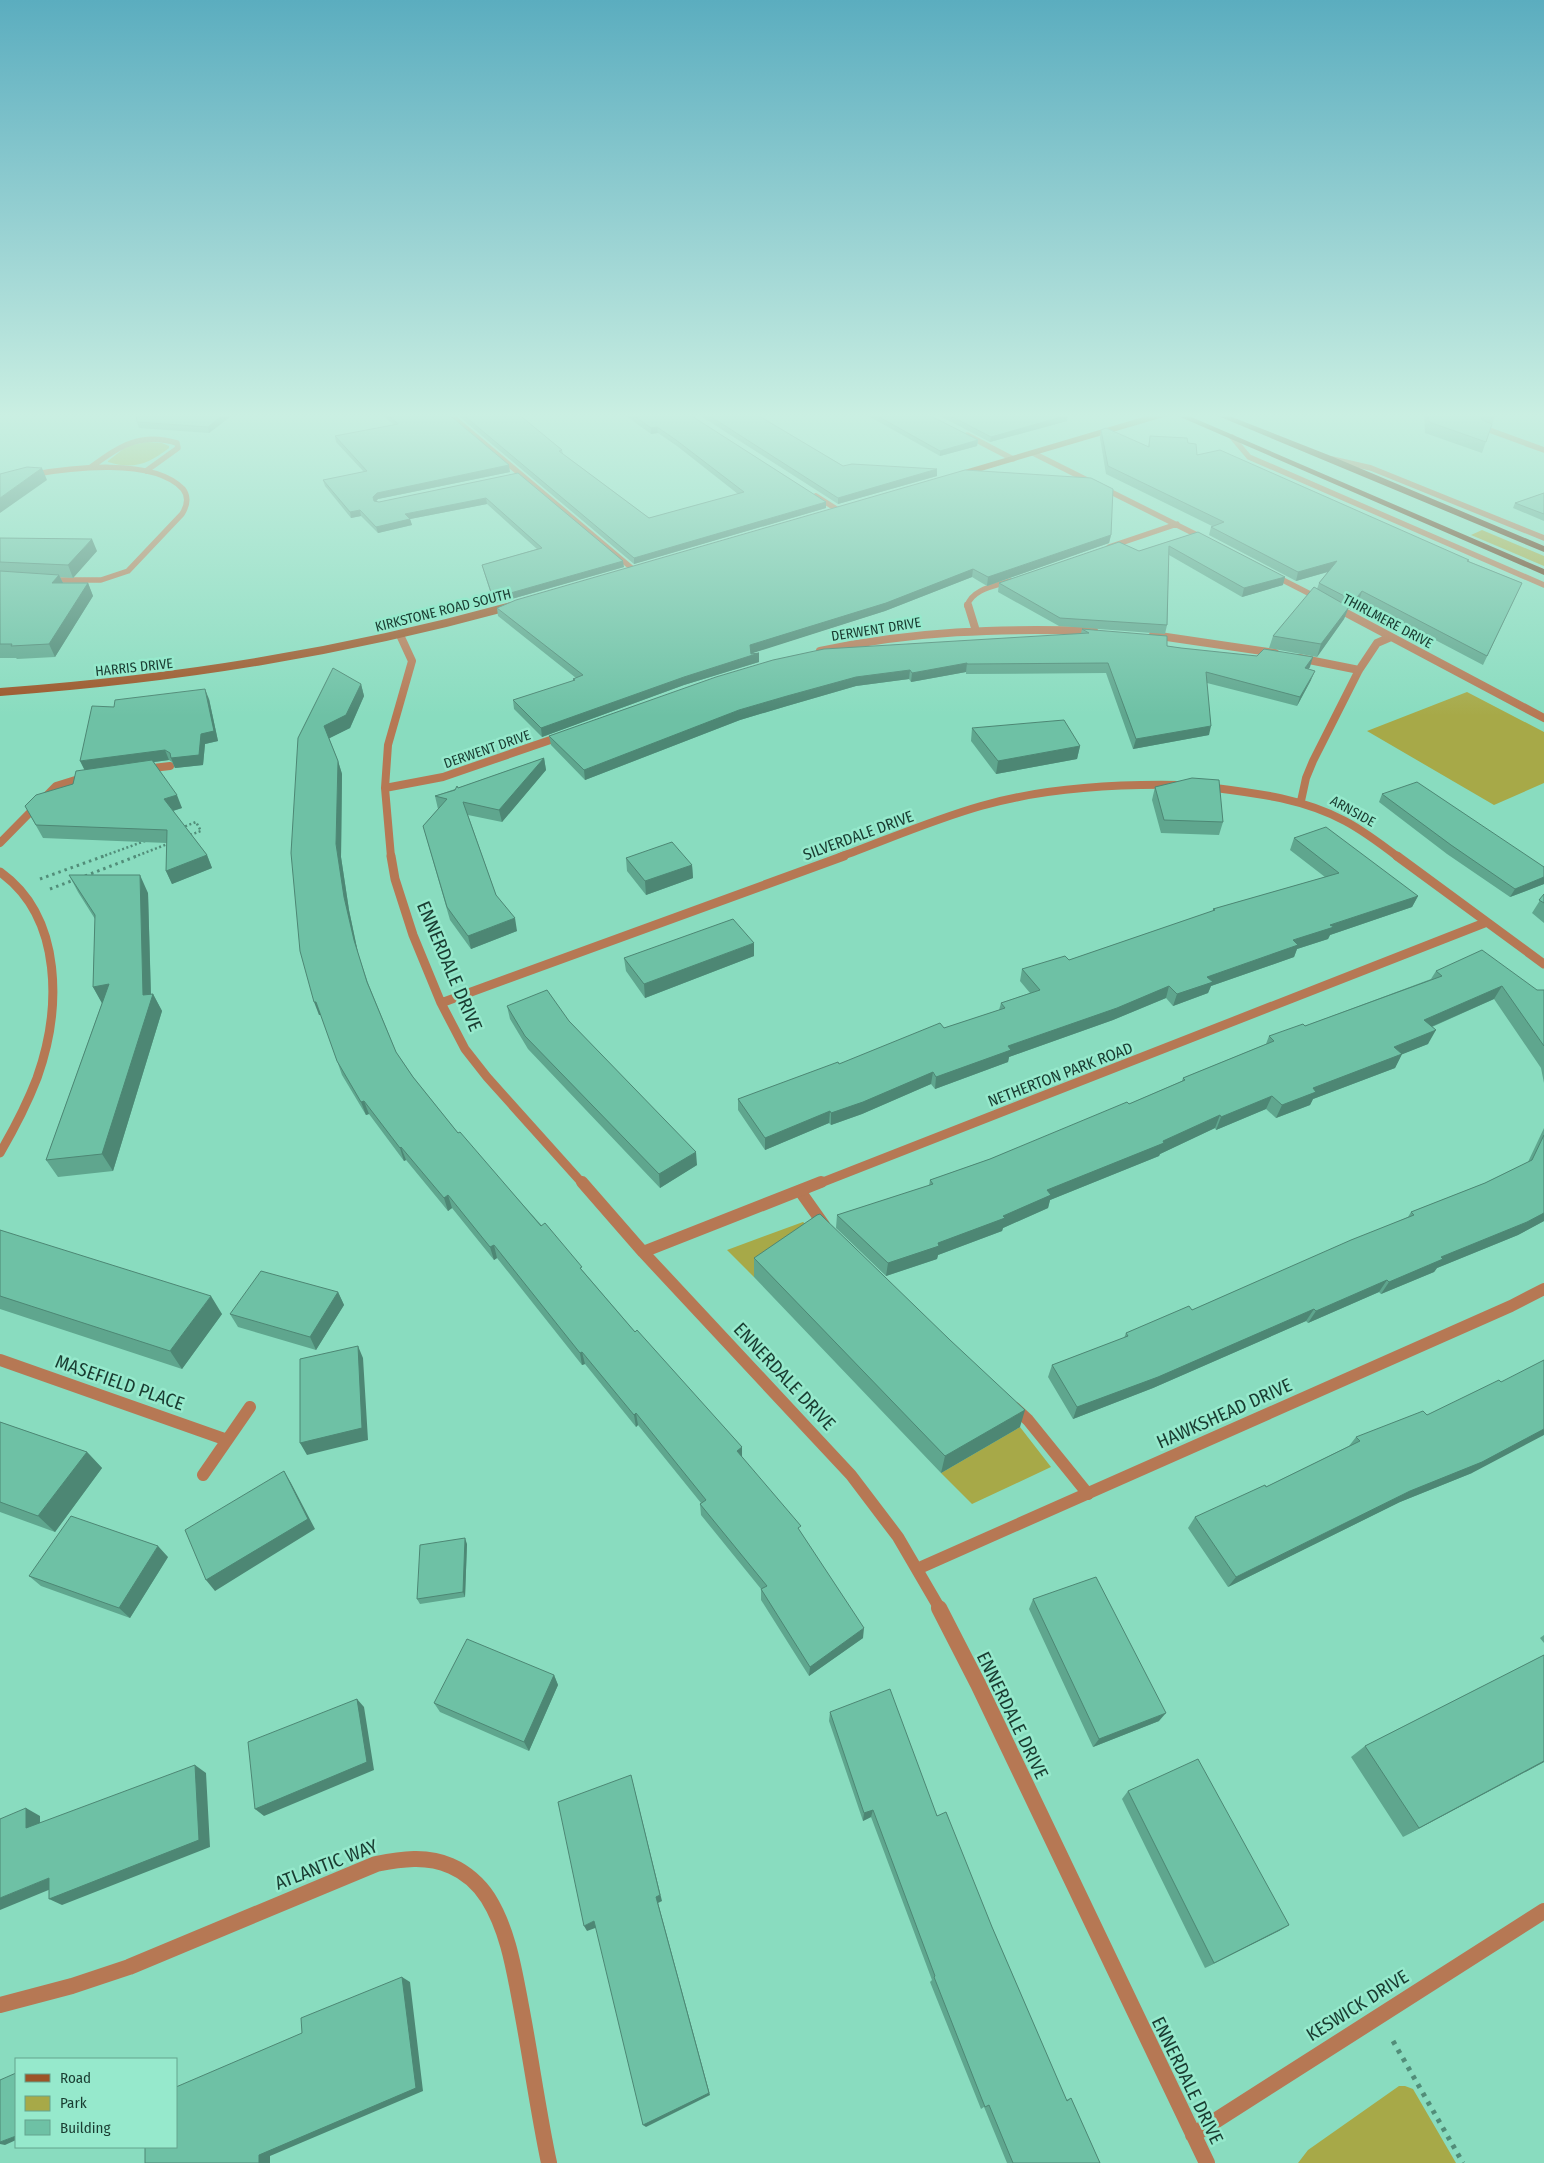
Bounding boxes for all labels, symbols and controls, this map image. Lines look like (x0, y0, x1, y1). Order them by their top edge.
street label: KIRKSTONE ROAD SOUTH (373, 585, 513, 636)
street label: THIRLMERE DRIVE (1340, 591, 1436, 652)
street label: DERWENT DRIVE (830, 614, 923, 645)
street label: HARRIS DRIVE (94, 655, 174, 680)
street label: DERWENT DRIVE (441, 727, 533, 772)
street label: ARNSIDE (1327, 792, 1379, 831)
street label: SILVERDALE DRIVE (800, 807, 916, 864)
street label: ENNERDALE DRIVE (412, 898, 487, 1035)
street label: NETHERTON PARK ROAD (985, 1038, 1135, 1111)
street label: ENNERDALE DRIVE (729, 1318, 840, 1435)
street label: MASEFIELD PLACE (52, 1350, 187, 1415)
street label: HAWKSHEAD DRIVE (1153, 1373, 1296, 1454)
street label: ENNERDALE DRIVE (972, 1648, 1053, 1783)
street label: ATLANTIC WAY (271, 1834, 381, 1895)
street label: KESWICK DRIVE (1302, 1965, 1413, 2046)
street label: ENNERDALE DRIVE (1147, 2013, 1228, 2148)
legend (15, 2058, 178, 2148)
text: Road (60, 2069, 91, 2087)
text: Park (60, 2094, 87, 2112)
text: Building (60, 2119, 111, 2137)

